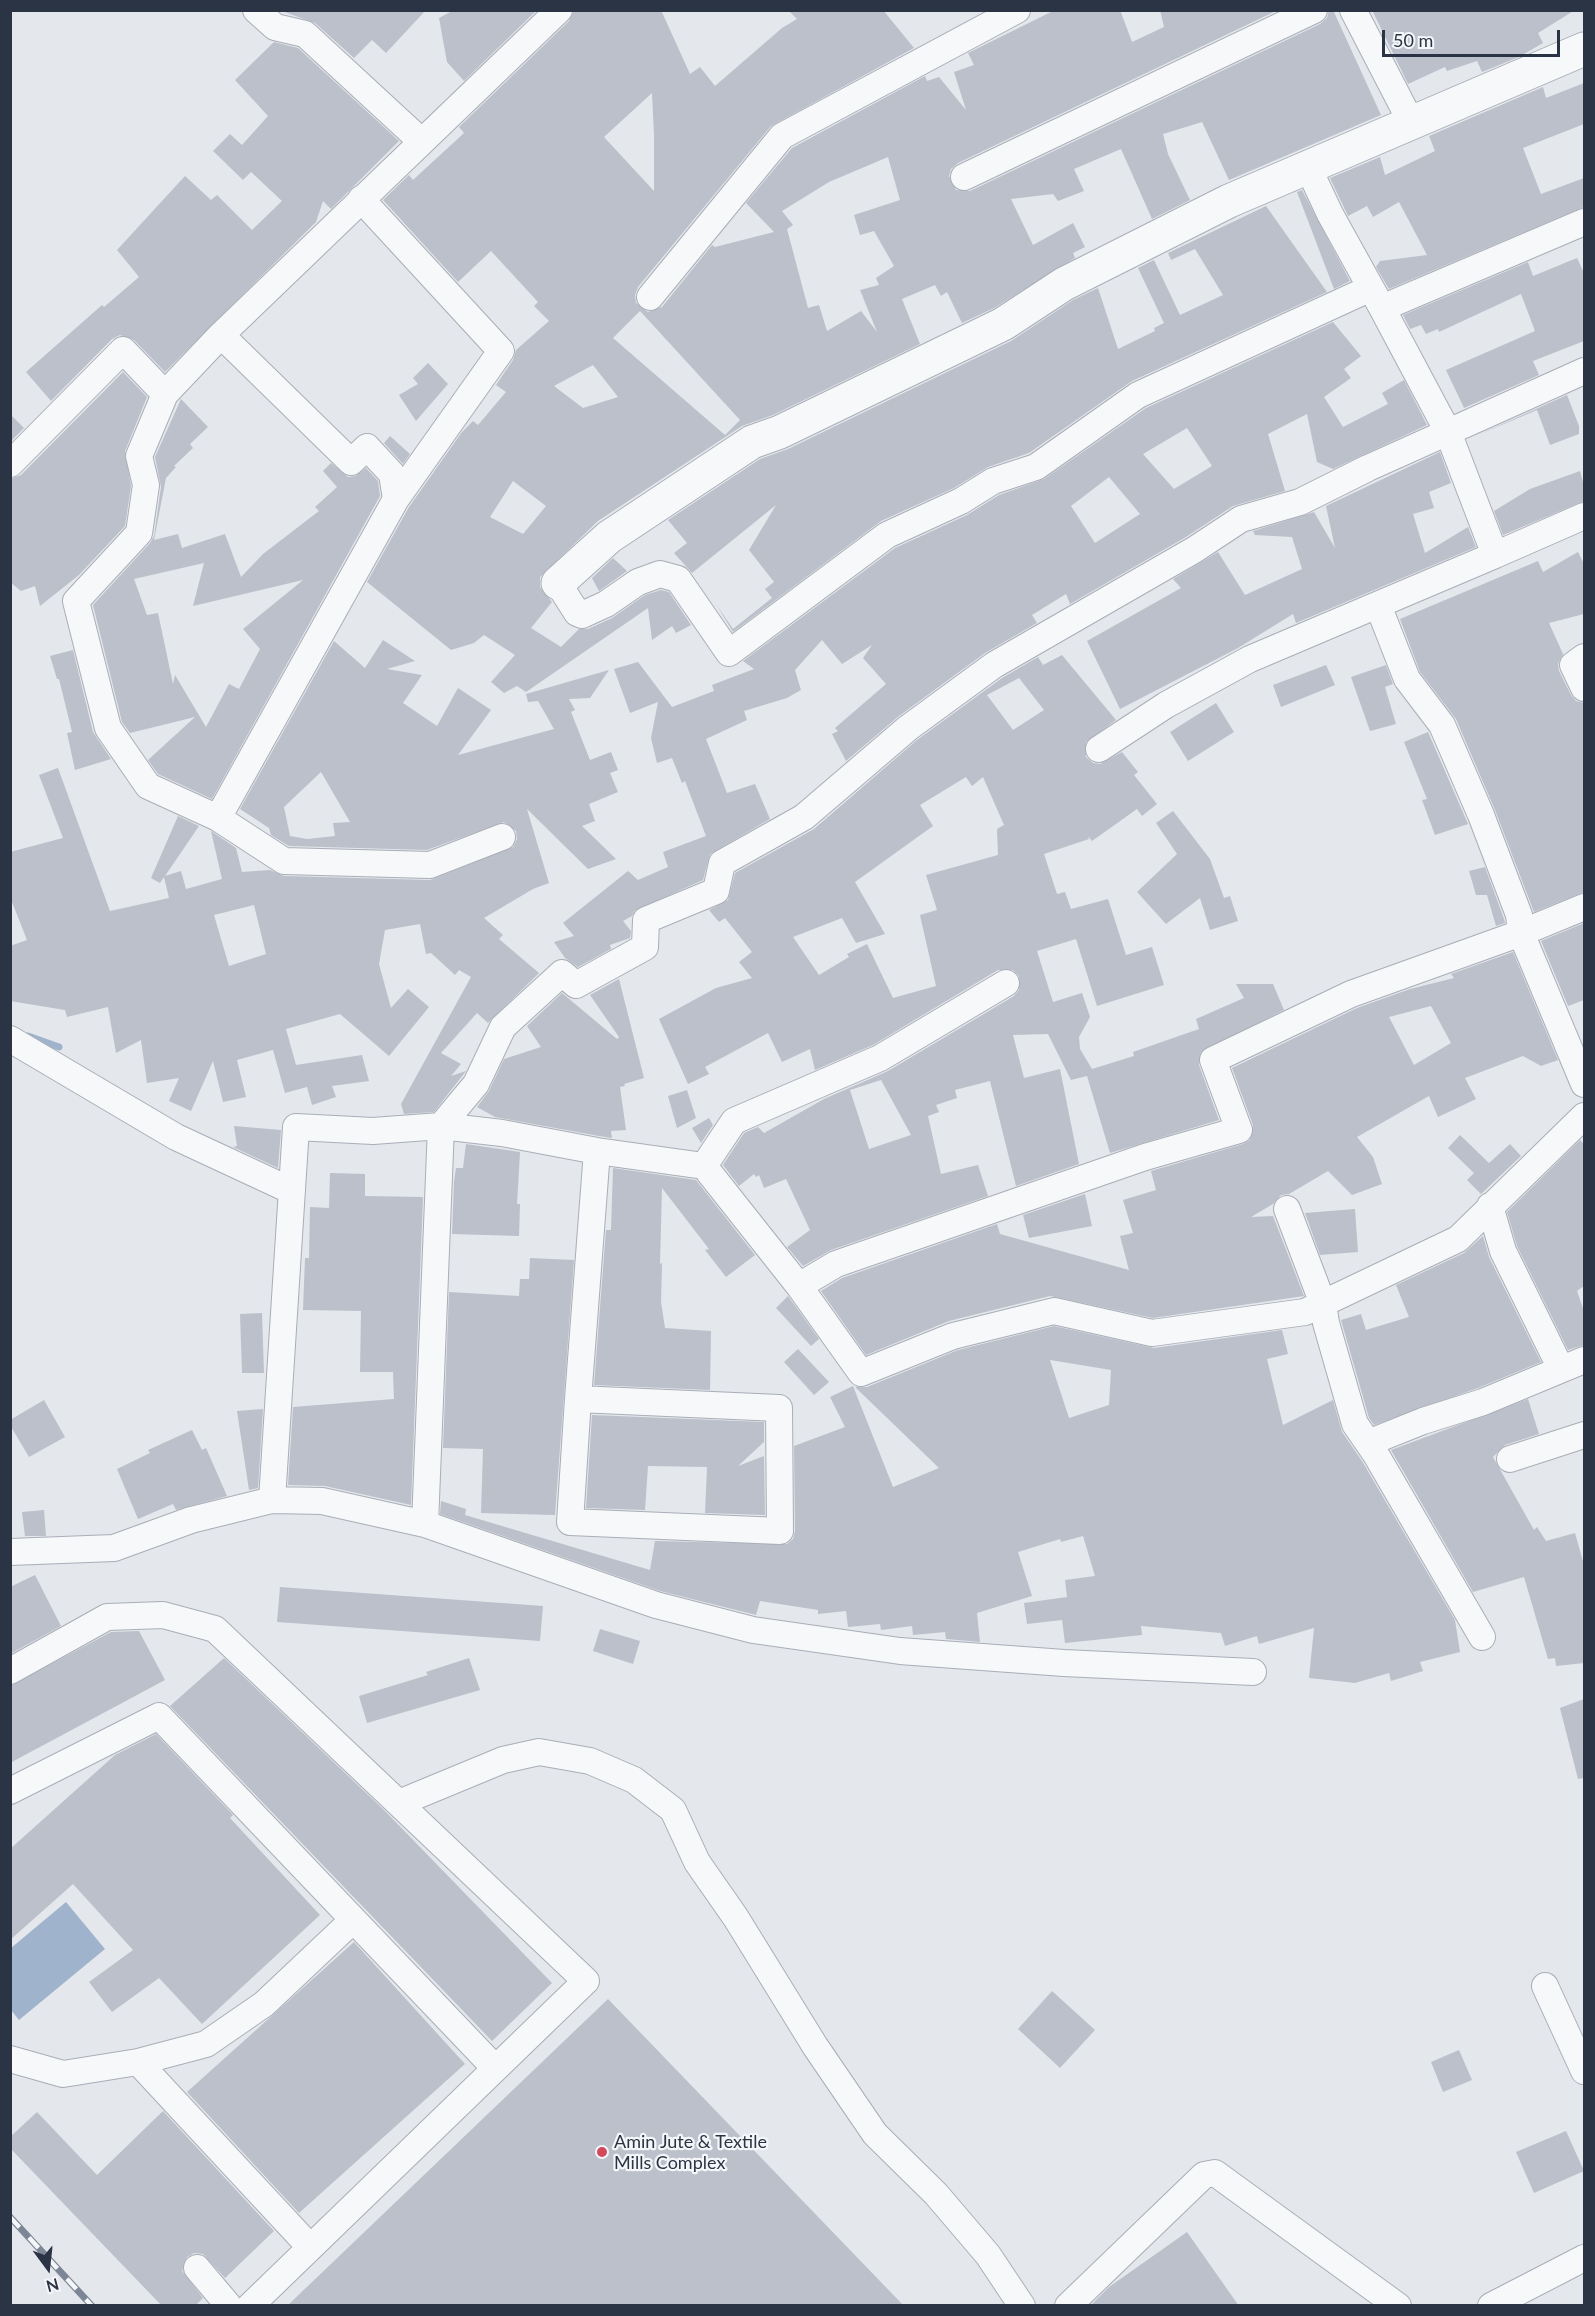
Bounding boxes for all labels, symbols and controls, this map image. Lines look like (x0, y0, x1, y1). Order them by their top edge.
scale bar (1385, 18, 1564, 56)
text: 50 m (1393, 29, 1433, 51)
place label: Amin Jute & Textile Mills Complex (614, 2131, 767, 2174)
marker: Amin Jute & Textile Mills Complex (595, 2145, 609, 2159)
north arrow (18, 2238, 78, 2298)
text: N (44, 2275, 61, 2297)

